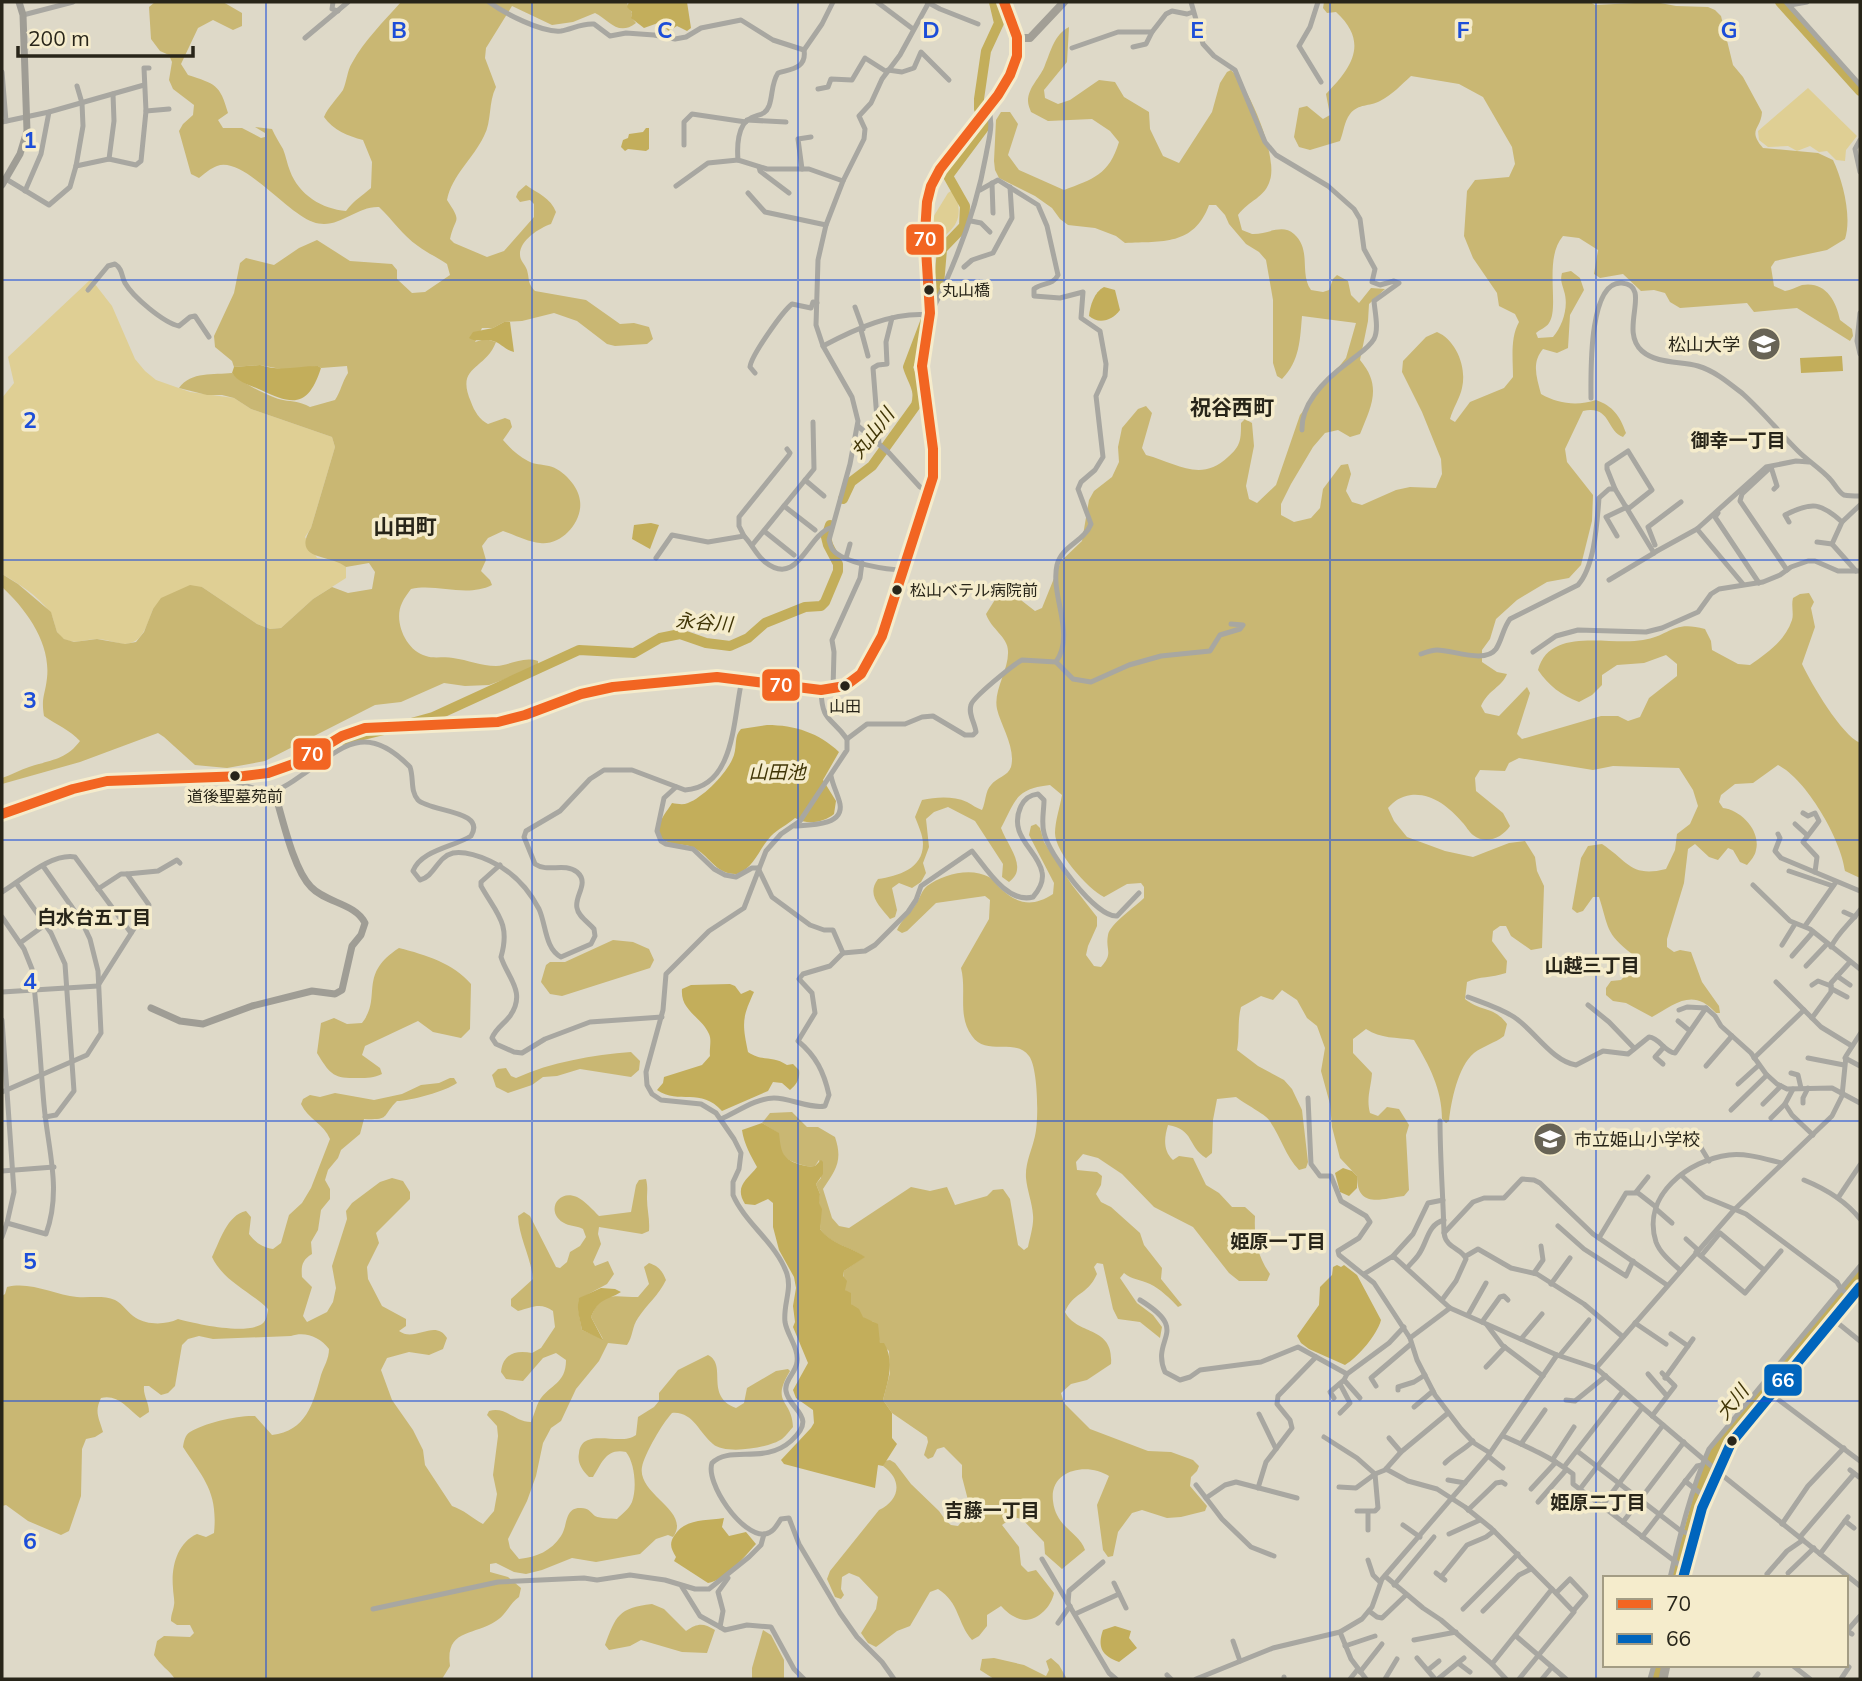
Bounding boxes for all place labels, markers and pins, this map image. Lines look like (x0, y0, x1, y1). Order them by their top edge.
place label: 丸山橋 (942, 280, 990, 300)
marker: 丸山橋 (922, 283, 936, 297)
school or university icon: 松山大学 (1745, 325, 1783, 363)
place label: 松山大学 (1668, 333, 1740, 356)
place label: 松山ベテル病院前 (910, 580, 1038, 600)
marker: 松山ベテル病院前 (890, 583, 904, 597)
marker: 山田 (838, 679, 852, 693)
place label: 山田 (829, 696, 861, 716)
marker: 道後聖墓苑前 (228, 769, 242, 783)
place label: 道後聖墓苑前 (187, 786, 283, 806)
school or university icon: 市立姫山小学校 (1531, 1120, 1569, 1158)
place label: 市立姫山小学校 (1574, 1128, 1700, 1151)
unlabelled marker (1725, 1434, 1739, 1448)

